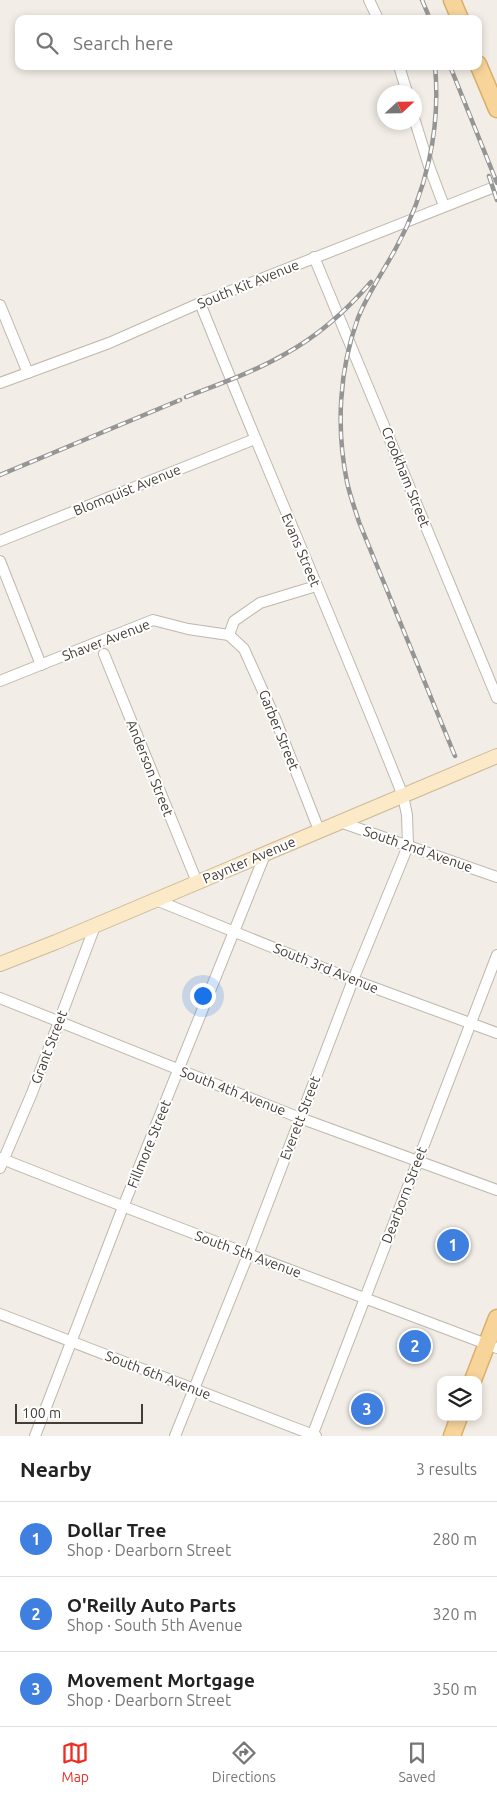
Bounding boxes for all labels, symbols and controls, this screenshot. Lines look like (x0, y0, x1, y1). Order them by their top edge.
search box (15, 15, 482, 70)
icon: search (33, 29, 61, 57)
text: Search here (73, 32, 173, 54)
north arrow (377, 85, 422, 130)
street label: South Kit Avenue (195, 256, 301, 312)
street label: Crookham Street (379, 424, 434, 530)
street label: Blomquist Avenue (71, 461, 183, 519)
street label: Evans Street (278, 511, 324, 590)
street label: Shaver Avenue (60, 616, 152, 664)
street label: Garber Street (256, 687, 303, 773)
street label: Anderson Street (123, 717, 177, 819)
street label: South 2nd Avenue (361, 823, 475, 875)
street label: Paynter Avenue (200, 833, 298, 887)
street label: South 3rd Avenue (271, 940, 381, 996)
your location (190, 983, 216, 1009)
street label: Grant Street (28, 1007, 71, 1086)
street label: South 4th Avenue (178, 1063, 288, 1119)
street label: Everett Street (277, 1073, 324, 1162)
street label: Fillmore Street (124, 1097, 174, 1190)
street label: Dearborn Street (378, 1144, 430, 1246)
pin: 1 (437, 1226, 469, 1264)
street label: South 5th Avenue (193, 1227, 303, 1281)
pin: 2 (399, 1327, 431, 1365)
street label: South 6th Avenue (103, 1347, 213, 1403)
map controls (437, 1376, 482, 1421)
button: layers (437, 1376, 482, 1421)
pin: 3 (351, 1390, 383, 1428)
scale bar (15, 1401, 142, 1424)
text: 100 m (22, 1405, 61, 1421)
text: Nearby (20, 1457, 91, 1481)
text: 3 results (416, 1460, 477, 1478)
text: Dollar Tree (67, 1519, 166, 1541)
text: 1 (31, 1530, 41, 1548)
text: 280 m (432, 1530, 477, 1548)
text: Shop · Dearborn Street (67, 1541, 231, 1559)
text: O'Reilly Auto Parts (67, 1594, 236, 1616)
text: 2 (31, 1605, 41, 1623)
text: 320 m (432, 1605, 477, 1623)
text: Shop · South 5th Avenue (67, 1616, 243, 1634)
text: Movement Mortgage (67, 1669, 255, 1691)
text: 3 (31, 1680, 41, 1698)
text: 350 m (432, 1680, 477, 1698)
text: Shop · Dearborn Street (67, 1691, 231, 1709)
tab: Map (61, 1739, 89, 1785)
tab: Directions (212, 1739, 276, 1785)
tab: Saved (398, 1739, 436, 1785)

